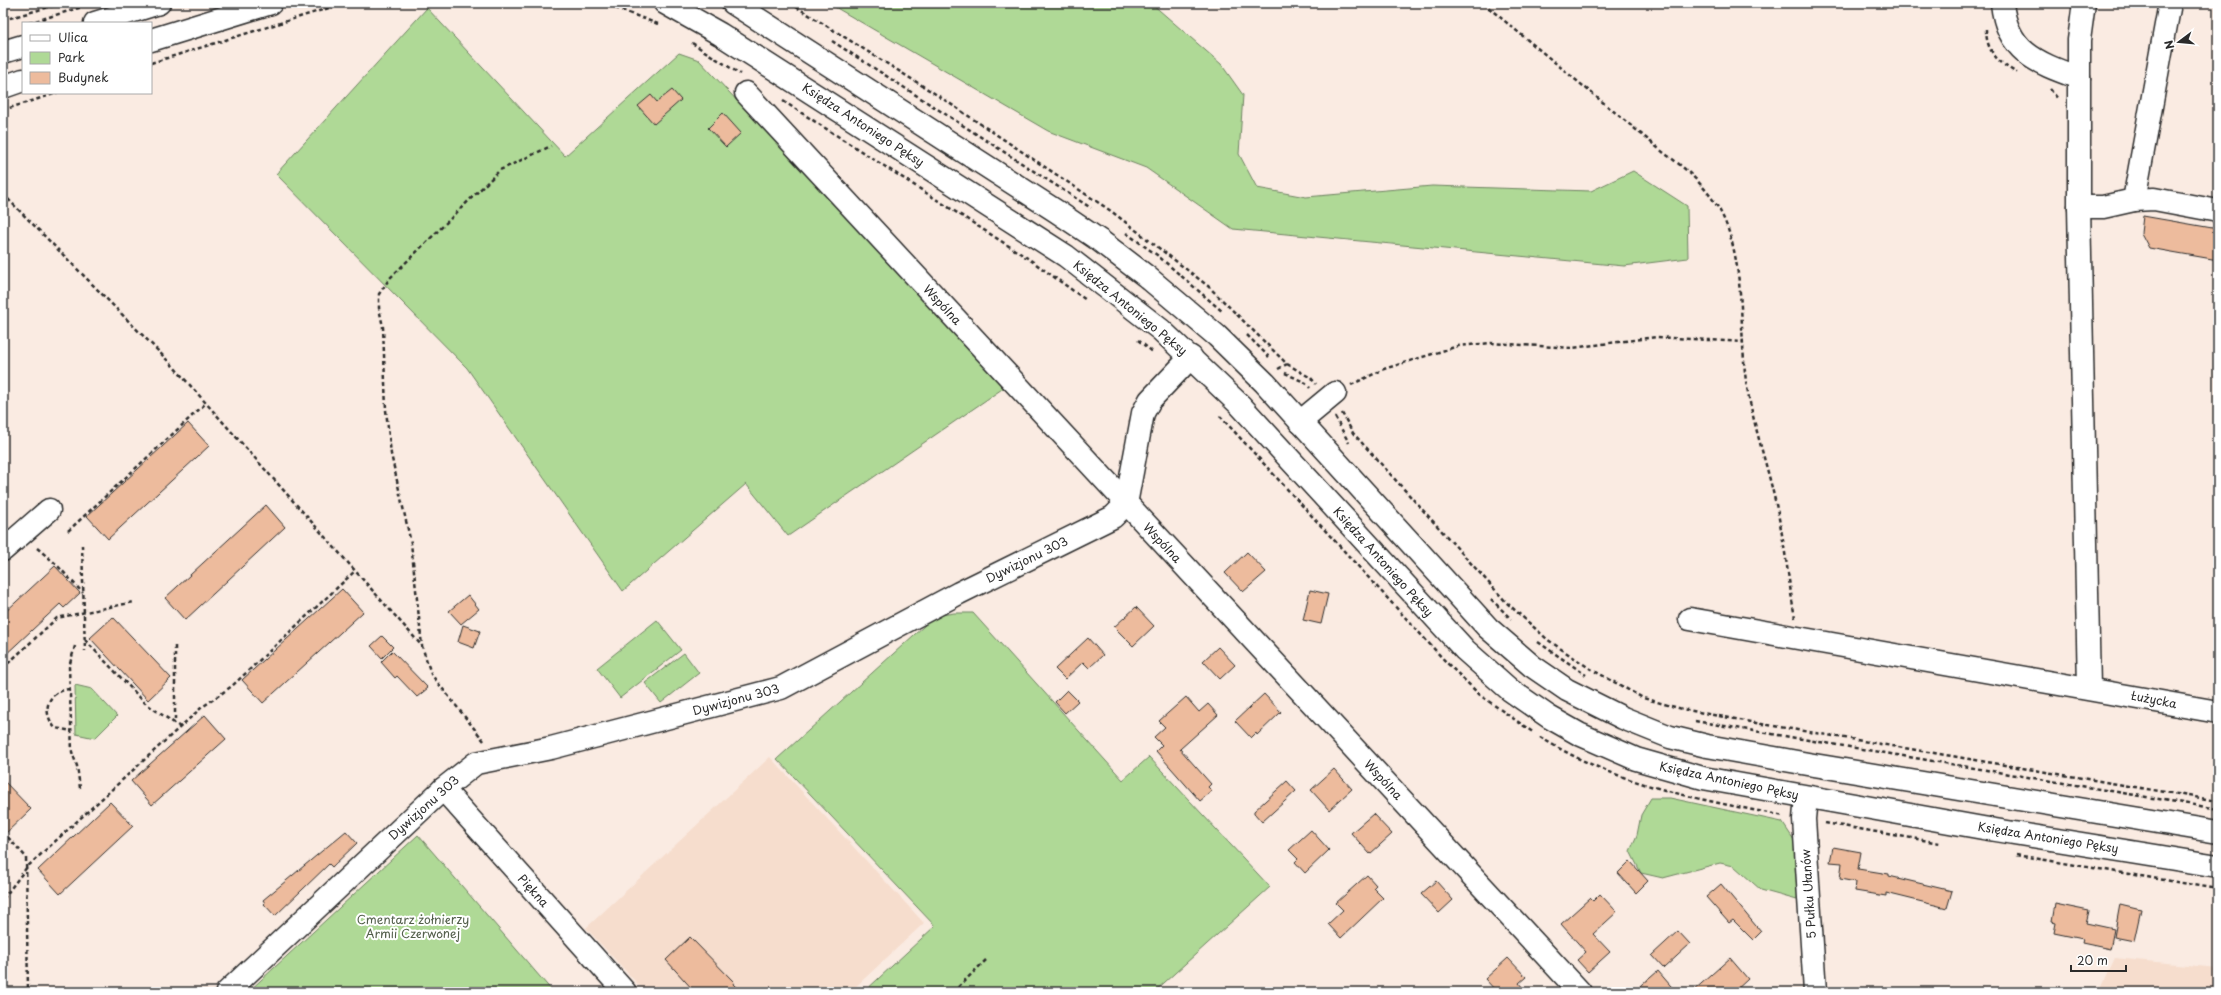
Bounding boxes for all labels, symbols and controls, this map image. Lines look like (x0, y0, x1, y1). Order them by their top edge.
legend (22, 22, 152, 94)
north arrow (2159, 22, 2199, 62)
text: Ulica (58, 28, 88, 46)
text: N (2159, 38, 2178, 51)
text: Park (58, 48, 85, 66)
text: Budynek (58, 68, 108, 86)
street label: Księdza Antoniego Pęksy (799, 78, 928, 170)
street label: Księdza Antoniego Pęksy (1070, 255, 1192, 359)
street label: Wspólna (919, 280, 966, 329)
street label: Księdza Antoniego Pęksy (1329, 502, 1438, 620)
street label: Wspólna (1139, 518, 1186, 567)
street label: Dywizjonu 303 (983, 531, 1071, 587)
street label: Dywizjonu 303 (690, 679, 781, 719)
street label: Łużycka (2129, 686, 2179, 712)
street label: Wspólna (1360, 755, 1407, 804)
street label: Księdza Antoniego Pęksy (1658, 756, 1801, 804)
street label: Dywizjonu 303 (384, 771, 462, 844)
street label: Księdza Antoniego Pęksy (1977, 817, 2120, 857)
street label: 5 Pułku Ułanów (1796, 848, 1820, 940)
street label: Piękna (514, 870, 554, 911)
park label: Cmentarz żołnierzy Armii Czerwonej (357, 910, 469, 942)
scale bar (2071, 947, 2126, 973)
text: 20 m (2077, 951, 2108, 969)

